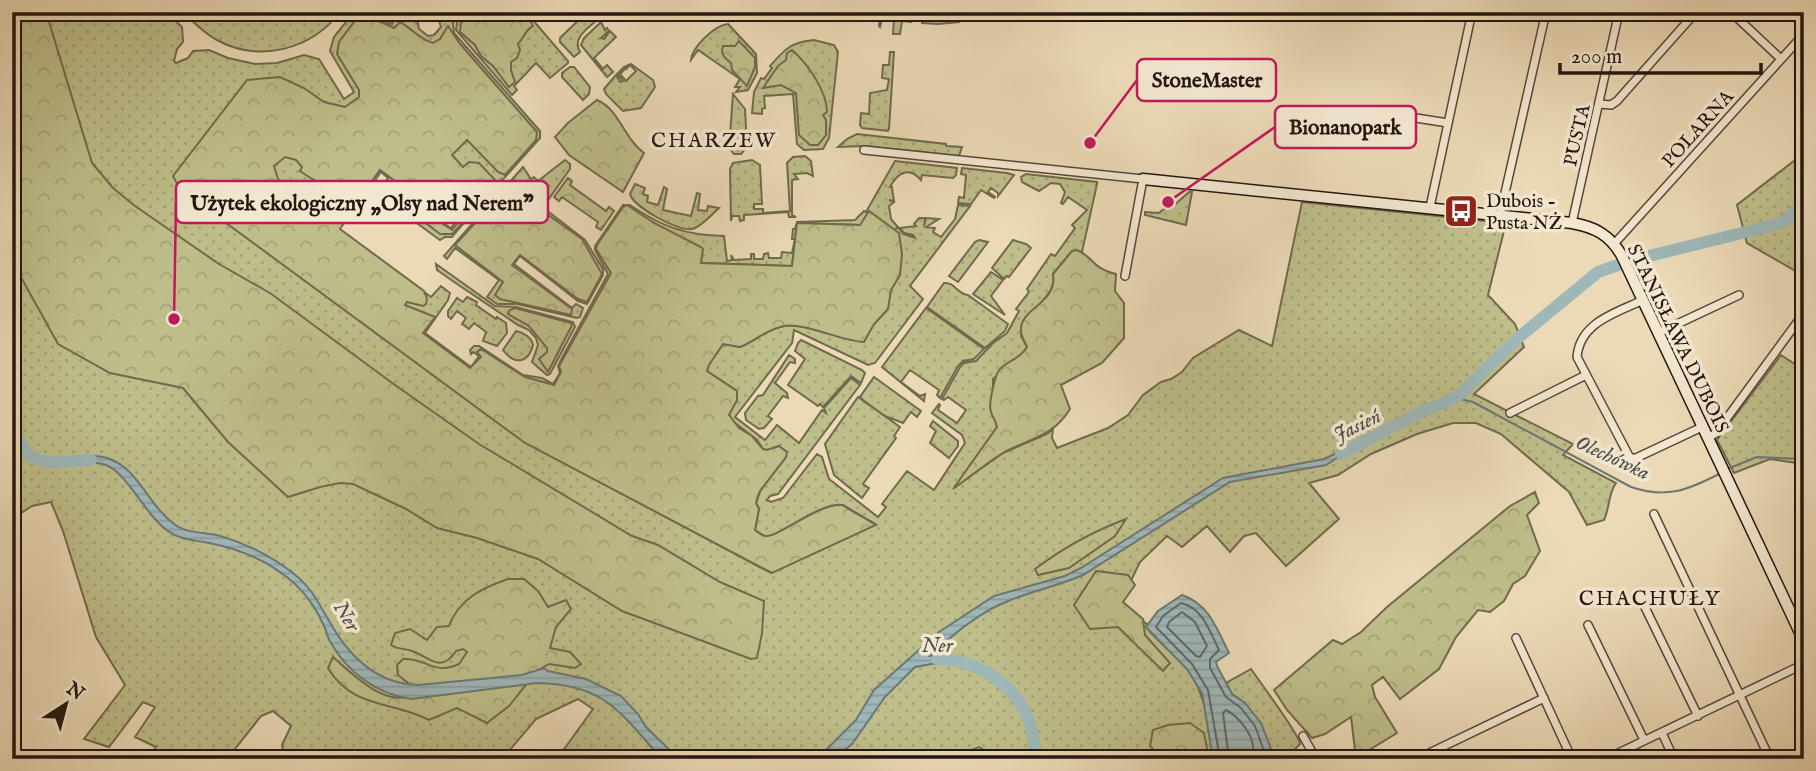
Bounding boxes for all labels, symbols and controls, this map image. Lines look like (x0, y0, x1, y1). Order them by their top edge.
scale bar (1560, 32, 1762, 76)
text: 200 m (1571, 44, 1622, 71)
callout: StoneMaster (1137, 59, 1276, 101)
text: StoneMaster (1152, 68, 1263, 95)
street label: POLARNA (1657, 85, 1740, 173)
street label: PUSTA (1559, 101, 1597, 169)
callout: Bionanopark (1275, 106, 1416, 148)
text: Bionanopark (1289, 115, 1402, 142)
district label: CHARZEW (651, 128, 777, 155)
callout: Użytek ekologiczny „Olsy nad Nerem” (176, 181, 548, 223)
place label: Dubois - Pusta NŻ (1486, 190, 1562, 236)
text: Użytek ekologiczny „Olsy nad Nerem” (189, 191, 534, 218)
bus stop icon: Dubois - Pusta NŻ (1442, 192, 1480, 230)
street label: STANISŁAWA DUBOIS (1621, 241, 1733, 437)
water label: Jasień (1330, 403, 1386, 449)
water label: Olechówka (1571, 429, 1654, 487)
district label: CHACHUŁY (1579, 586, 1721, 613)
water label: Ner (326, 596, 366, 638)
water label: Ner (921, 633, 953, 660)
north arrow (32, 670, 102, 740)
text: N (60, 677, 89, 707)

